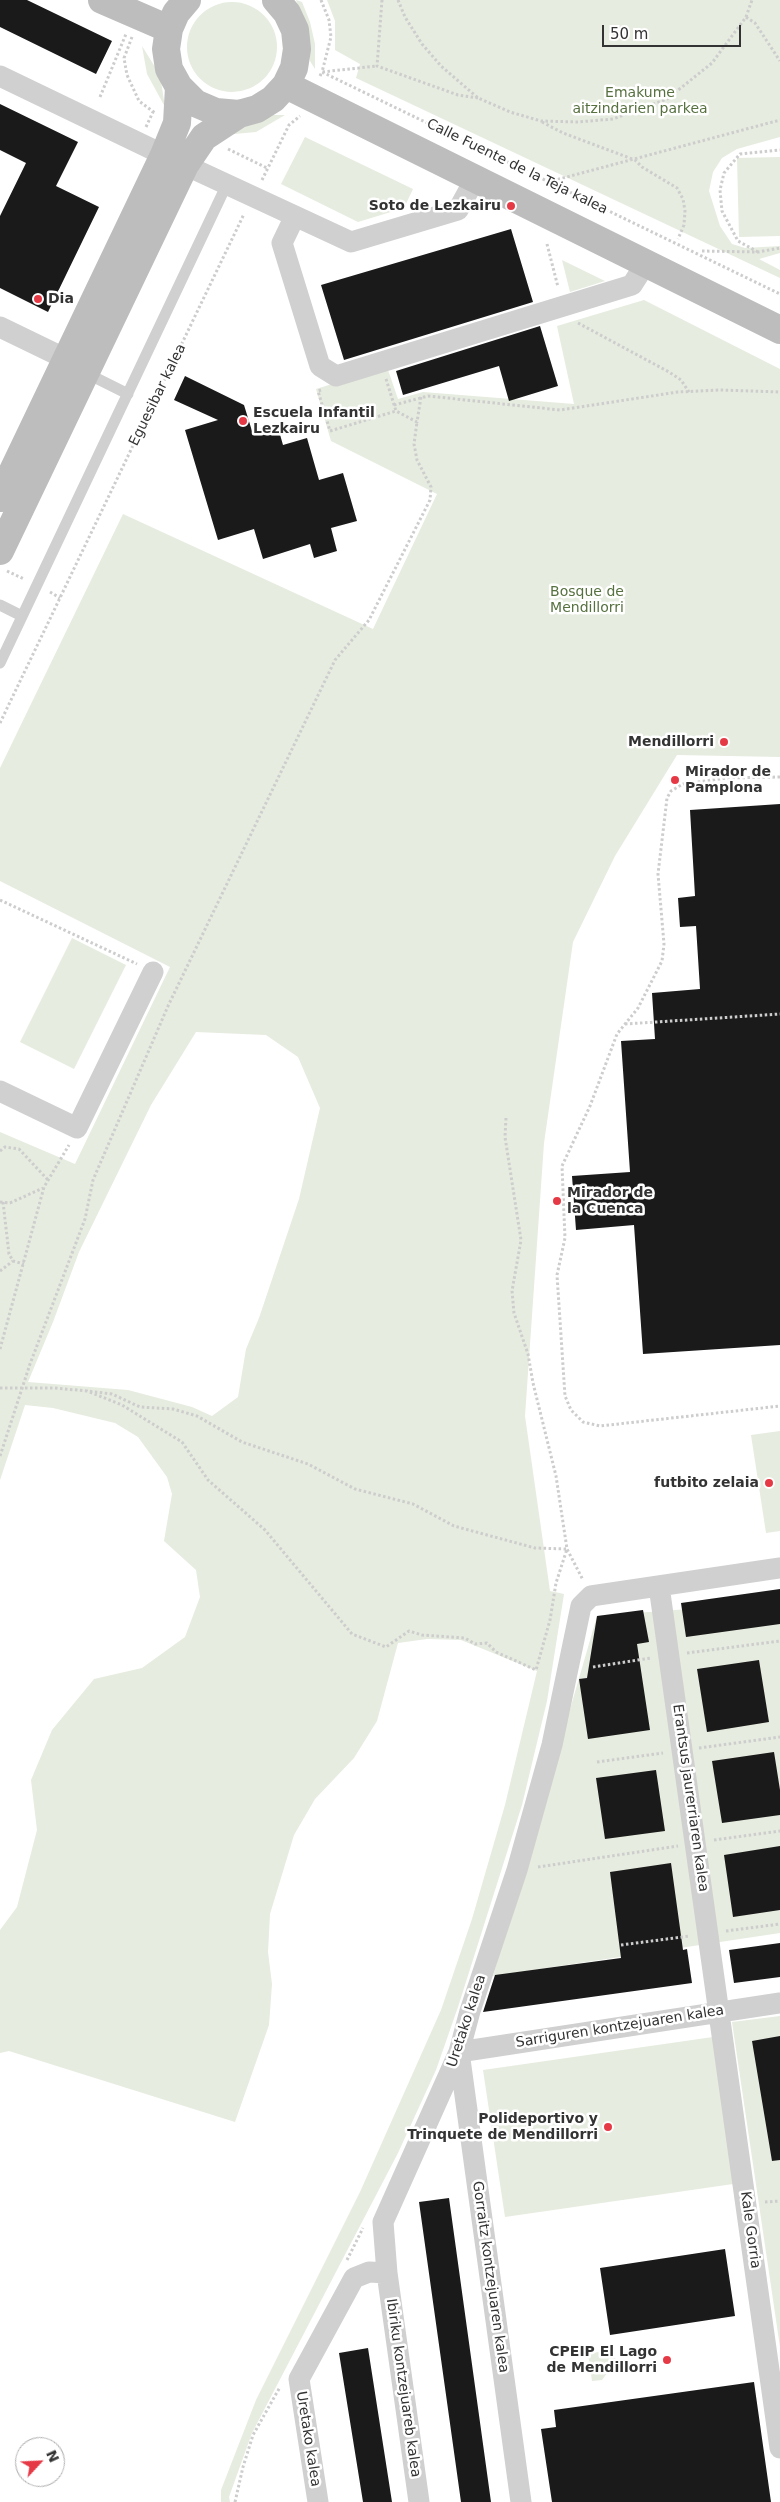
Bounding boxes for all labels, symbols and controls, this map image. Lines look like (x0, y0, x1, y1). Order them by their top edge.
scale bar (605, 15, 744, 47)
text: 50 m (610, 25, 648, 43)
park label: Emakume aitzindarien parkea (572, 85, 708, 118)
street label: Calle Fuente de la Teja kalea (424, 116, 610, 218)
place label: Soto de Lezkairu (369, 198, 501, 214)
marker: Soto de Lezkairu (505, 200, 517, 212)
place label: Dia (48, 291, 74, 307)
marker: Dia (32, 293, 44, 305)
street label: Eguesibar kalea (126, 341, 190, 449)
place label: Escuela Infantil Lezkairu (253, 405, 375, 438)
marker: Escuela Infantil Lezkairu (237, 415, 249, 427)
park label: Bosque de Mendillorri (550, 584, 624, 616)
place label: Mendillorri (628, 734, 714, 750)
marker: Mendillorri (718, 736, 730, 748)
place label: Mirador de Pamplona (685, 764, 771, 796)
marker: Mirador de Pamplona (669, 774, 681, 786)
place label: Mirador de la Cuenca (567, 1185, 653, 1218)
marker: Mirador de la Cuenca (551, 1195, 563, 1207)
place label: futbito zelaia (654, 1475, 759, 1491)
marker: futbito zelaia (763, 1477, 775, 1489)
street label: Erantsus jaurerriaren kalea (668, 1703, 712, 1893)
street label: Uretako kalea (444, 1973, 490, 2069)
street label: Sarriguren kontzejuaren kalea (515, 2002, 725, 2052)
place label: Polideportivo y Trinquete de Mendillorri (407, 2111, 598, 2144)
marker: Polideportivo y Trinquete de Mendillorri (602, 2121, 614, 2133)
street label: Gorraitz kontzejuaren kalea (468, 2180, 512, 2374)
street label: Kale Gorria (736, 2190, 764, 2270)
street label: Ibiriku kontzejuareb kalea (382, 2298, 424, 2478)
place label: CPEIP El Lago de Mendillorri (547, 2344, 657, 2376)
marker: CPEIP El Lago de Mendillorri (661, 2354, 673, 2366)
street label: Uretako kalea (292, 2390, 324, 2488)
north arrow (15, 2437, 65, 2487)
text: N (43, 2447, 62, 2465)

